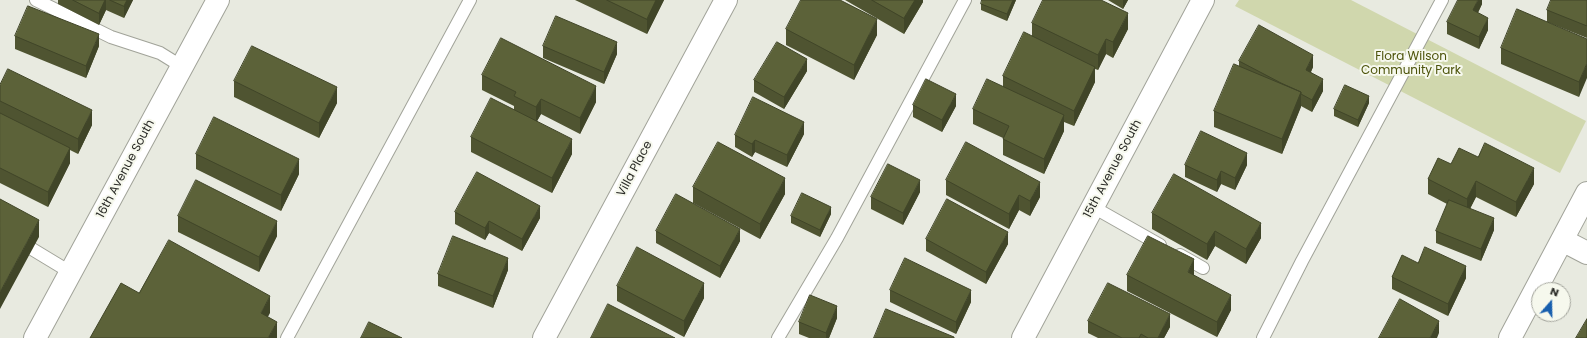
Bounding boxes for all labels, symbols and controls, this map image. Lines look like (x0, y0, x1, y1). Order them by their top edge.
park label: Flora Wilson Community Park (1361, 50, 1461, 78)
street label: 16th Avenue South (94, 117, 158, 221)
street label: 15th Avenue South (1081, 117, 1145, 221)
street label: Villa Place (614, 139, 656, 199)
north arrow (1531, 282, 1571, 322)
text: N (1548, 283, 1561, 301)

